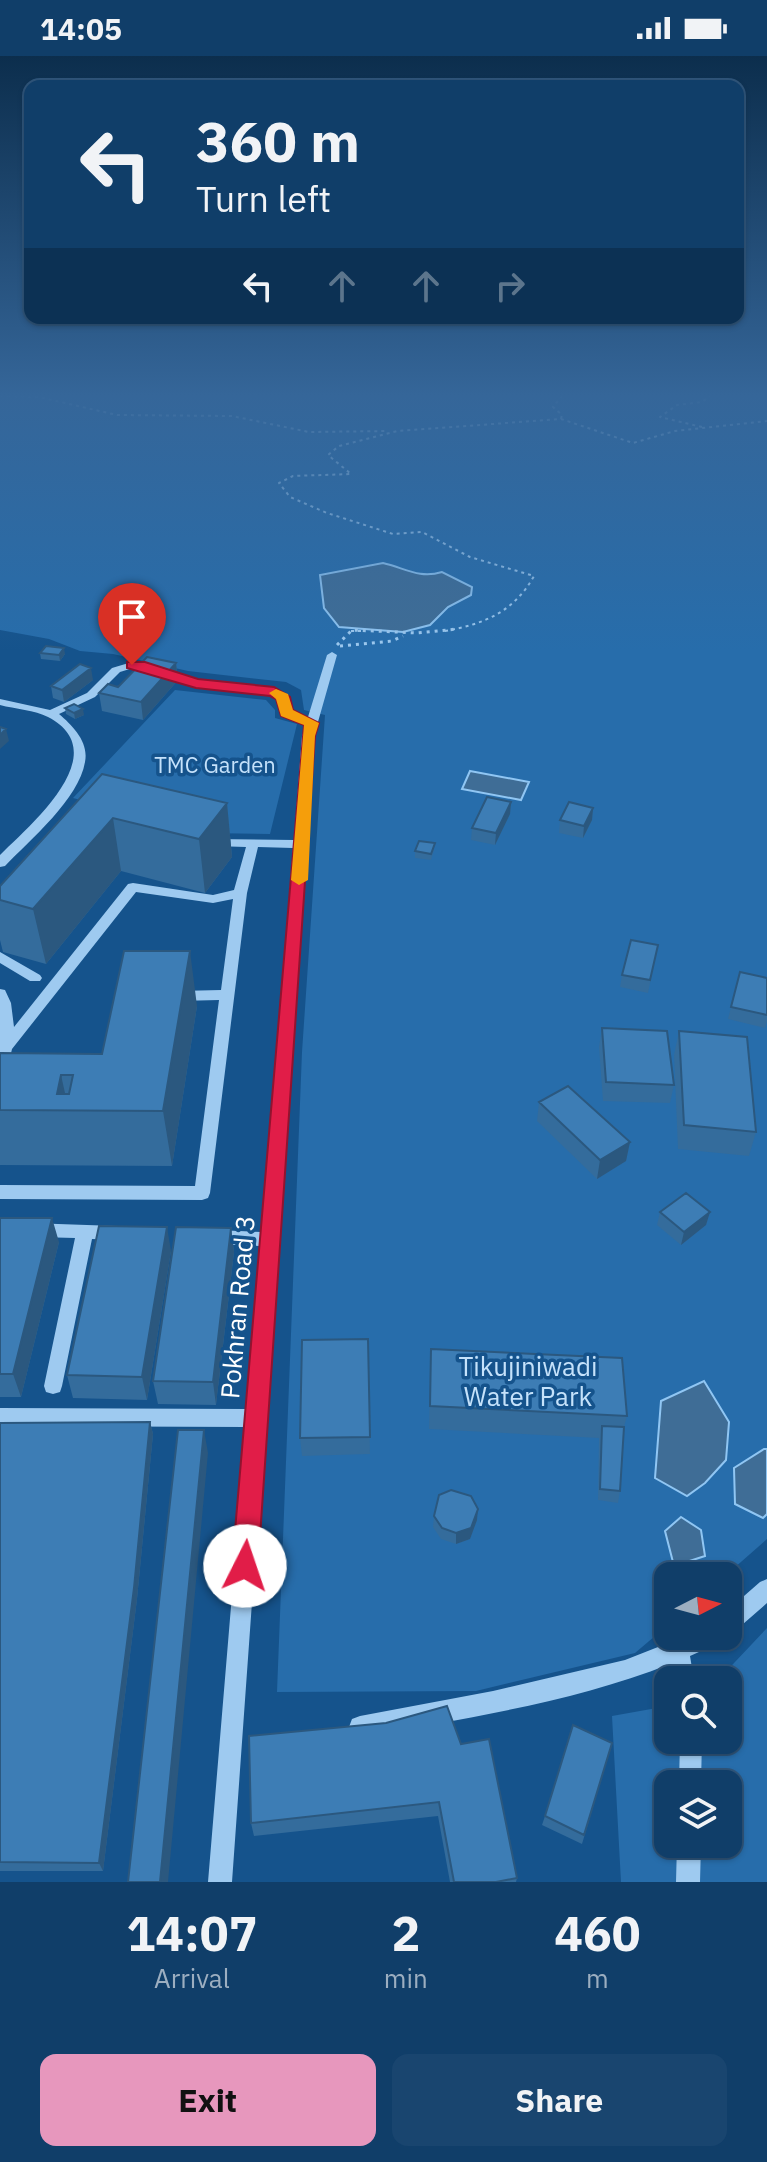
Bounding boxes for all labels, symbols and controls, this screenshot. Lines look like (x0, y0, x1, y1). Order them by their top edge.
text: 14:05 (40, 9, 122, 48)
text: 360 m (196, 105, 360, 177)
icon: left (64, 112, 168, 216)
text: Turn left (196, 175, 331, 222)
icon: left (236, 264, 280, 308)
icon: ahead (320, 264, 364, 308)
icon: ahead (404, 264, 448, 308)
icon: right (488, 264, 532, 308)
pin (98, 583, 166, 665)
icon: arrive (110, 595, 154, 639)
park label: TMC Garden (154, 750, 276, 779)
street label: Pokhran Road 3 (212, 1214, 262, 1400)
park label: Tikujiniwadi Water Park (458, 1349, 598, 1413)
position arrow (203, 1524, 287, 1608)
north arrow (654, 1562, 742, 1650)
map controls (654, 1562, 742, 1858)
button: search (654, 1666, 742, 1754)
button: layers (654, 1770, 742, 1858)
text: 14:07 (126, 1902, 257, 1964)
text: 2 (391, 1902, 420, 1964)
text: 460 (554, 1902, 641, 1964)
text: Arrival (154, 1961, 230, 1995)
text: min (384, 1961, 428, 1995)
text: m (586, 1961, 609, 1995)
button: Exit (40, 2054, 376, 2146)
button: Share (392, 2054, 727, 2146)

